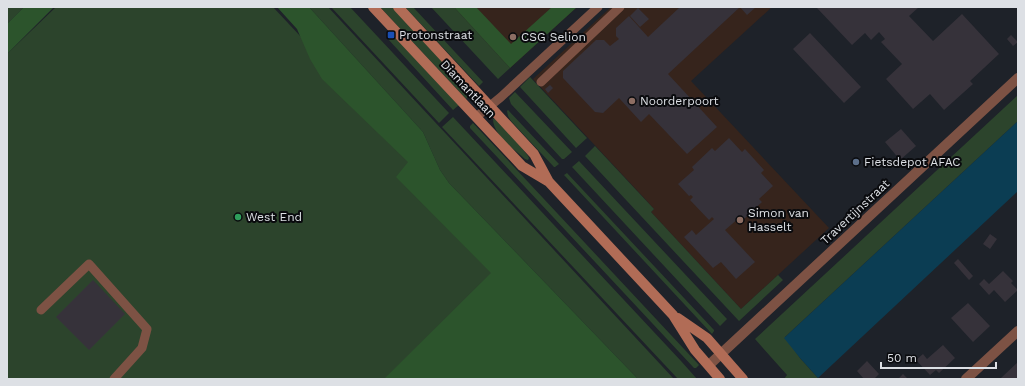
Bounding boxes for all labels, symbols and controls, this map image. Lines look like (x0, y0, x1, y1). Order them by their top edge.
place label: Protonstraat (399, 28, 472, 42)
marker: Protonstraat (386, 30, 396, 40)
place label: CSG Selion (521, 30, 586, 44)
marker: CSG Selion (508, 32, 518, 42)
street label: Diamantlaan (438, 57, 498, 121)
place label: Noorderpoort (640, 94, 719, 108)
marker: Noorderpoort (627, 96, 637, 106)
place label: Fietsdepot AFAC (864, 155, 961, 169)
marker: Fietsdepot AFAC (851, 157, 861, 167)
street label: Travertijnstraat (818, 177, 892, 247)
place label: Simon van Hasselt (748, 206, 809, 234)
place label: West End (246, 210, 302, 224)
marker: West End (233, 212, 243, 222)
marker: Simon van Hasselt (735, 215, 745, 225)
scale bar (881, 344, 996, 370)
text: 50 m (887, 351, 917, 365)

